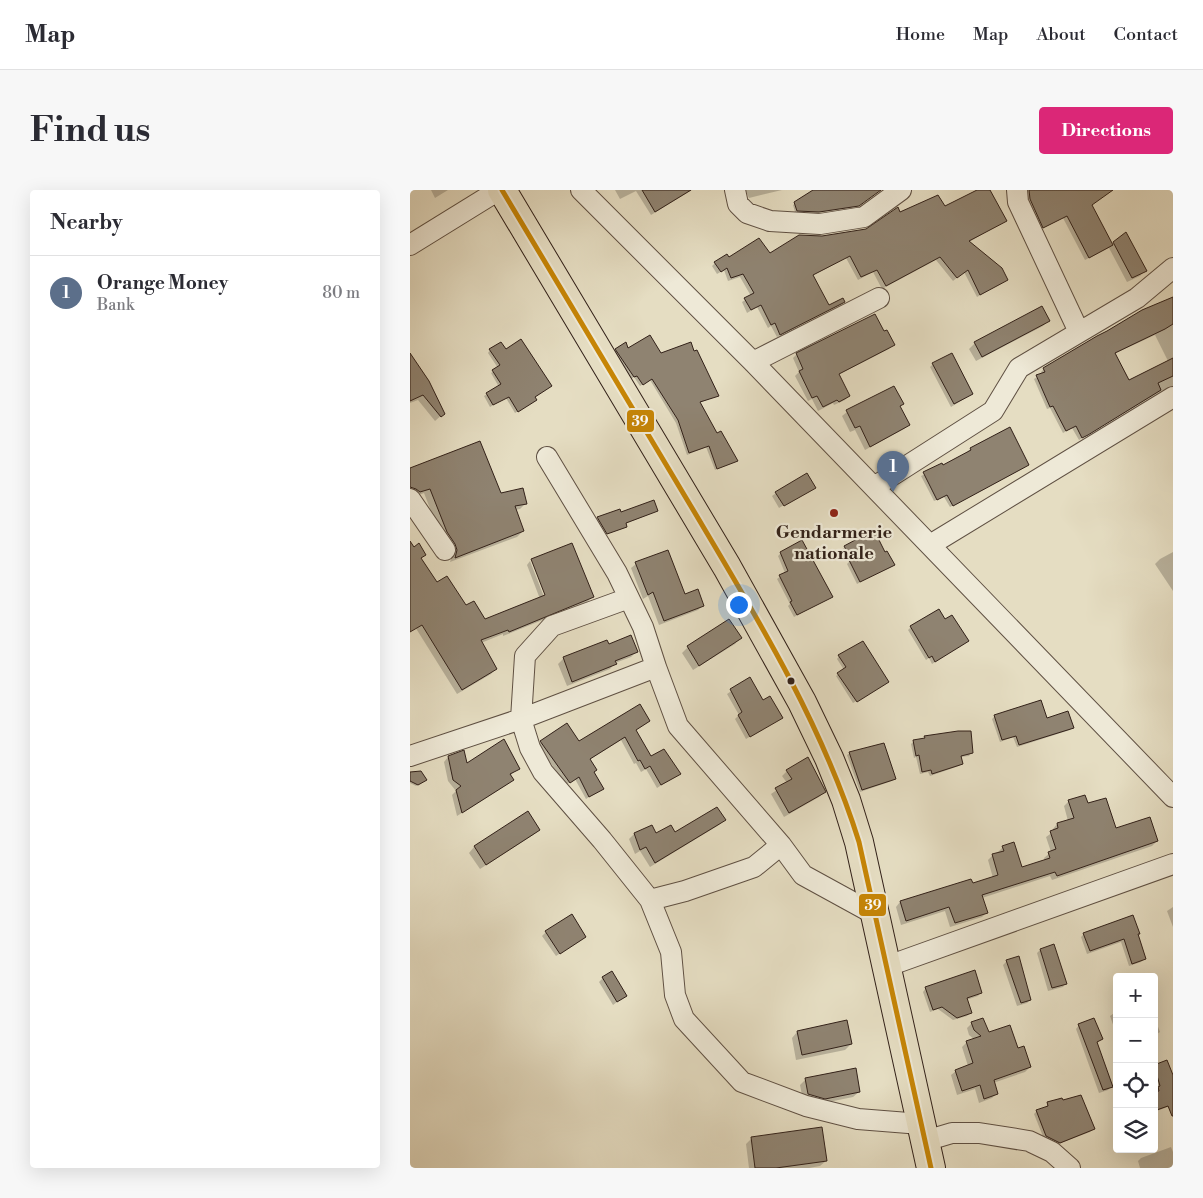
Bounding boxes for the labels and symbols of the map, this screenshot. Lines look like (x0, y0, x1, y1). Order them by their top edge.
line badge: 39 (626, 409, 655, 433)
text: 39 (631, 413, 649, 431)
pin: 1 (877, 451, 909, 492)
marker: Gendarmerie nationale (828, 507, 840, 519)
place label: Gendarmerie nationale (776, 521, 892, 565)
your location (726, 592, 752, 618)
unlabelled marker (786, 676, 796, 686)
line badge: 39 (858, 893, 887, 917)
text: 39 (864, 897, 882, 915)

